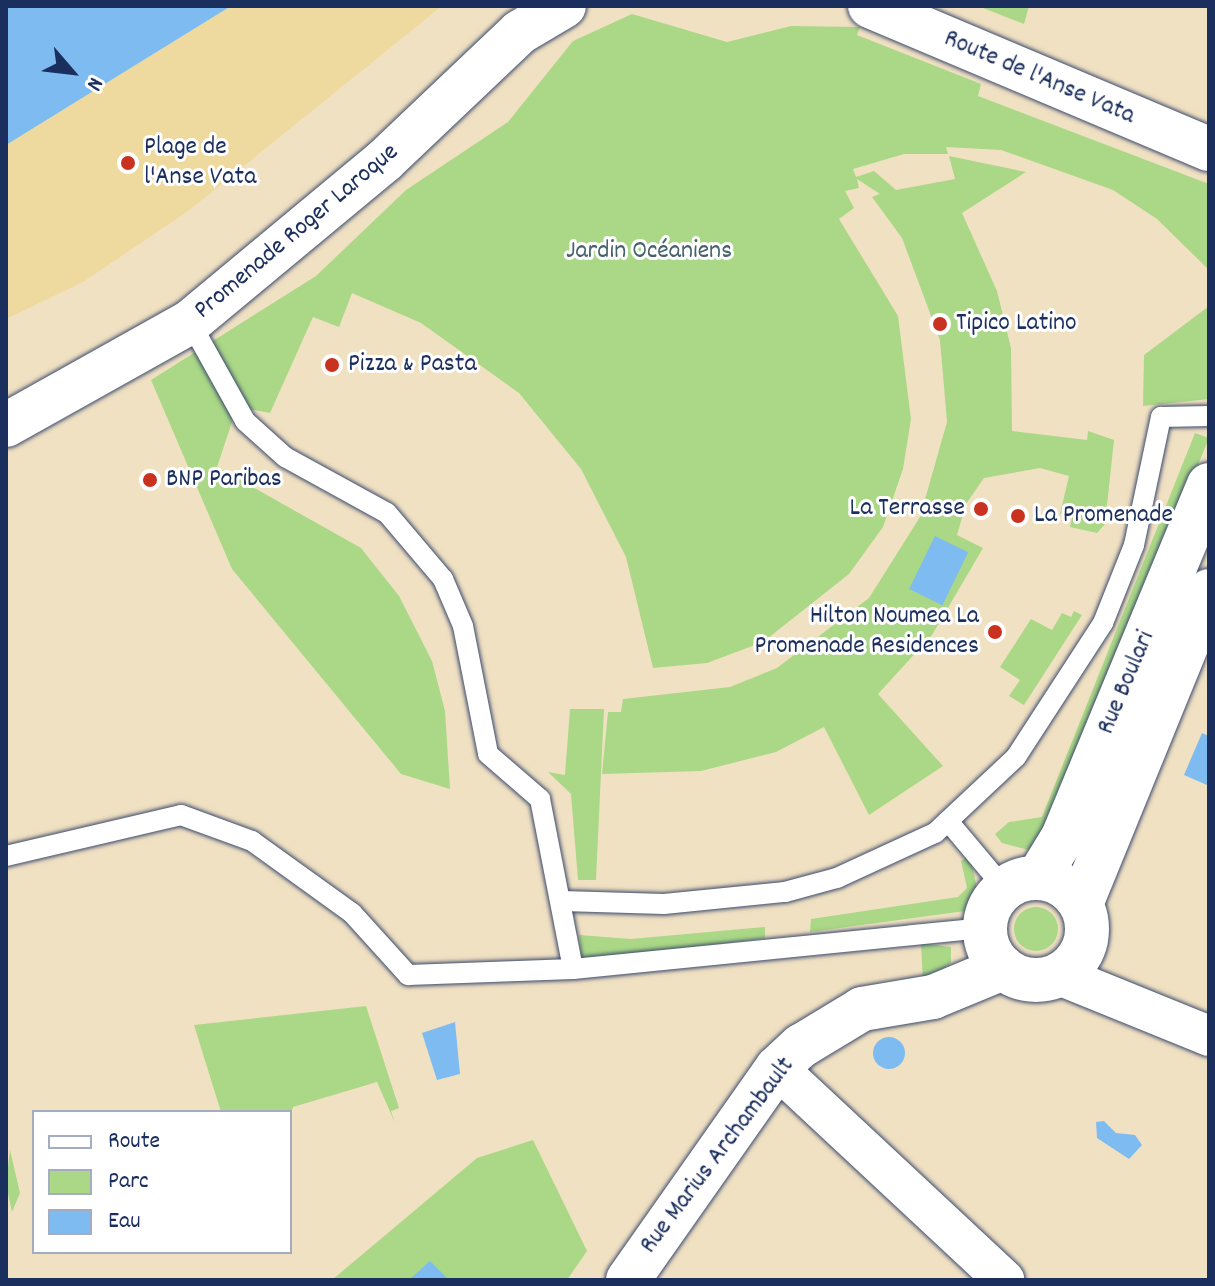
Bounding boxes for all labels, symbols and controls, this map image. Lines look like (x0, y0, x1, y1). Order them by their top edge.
street label: Route de l'Anse Vata (939, 24, 1139, 132)
north arrow (32, 32, 112, 112)
text: N (77, 71, 110, 96)
place label: Plage de l'Anse Vata (144, 132, 256, 194)
street label: Promenade Roger Laroque (189, 137, 405, 327)
marker: Plage de l'Anse Vata (119, 154, 137, 172)
park label: Jardin Océaniens (566, 236, 732, 268)
place label: Tipico Latino (956, 308, 1077, 340)
marker: Tipico Latino (931, 315, 949, 333)
place label: Pizza & Pasta (348, 349, 477, 381)
marker: Pizza & Pasta (323, 356, 341, 374)
place label: BNP Paribas (166, 464, 282, 496)
marker: BNP Paribas (141, 471, 159, 489)
place label: La Terrasse (850, 493, 965, 525)
marker: La Terrasse (972, 500, 990, 518)
place label: La Promenade (1034, 500, 1173, 532)
marker: La Promenade (1009, 507, 1027, 525)
place label: Hilton Noumea La Promenade Residences (755, 601, 979, 662)
marker: Hilton Noumea La Promenade Residences (986, 623, 1004, 641)
street label: Rue Boulari (1091, 627, 1163, 739)
street label: Rue Marius Archambault (634, 1052, 802, 1260)
legend (32, 1110, 292, 1254)
text: Route (108, 1125, 160, 1159)
text: Parc (108, 1165, 149, 1199)
text: Eau (108, 1205, 141, 1239)

